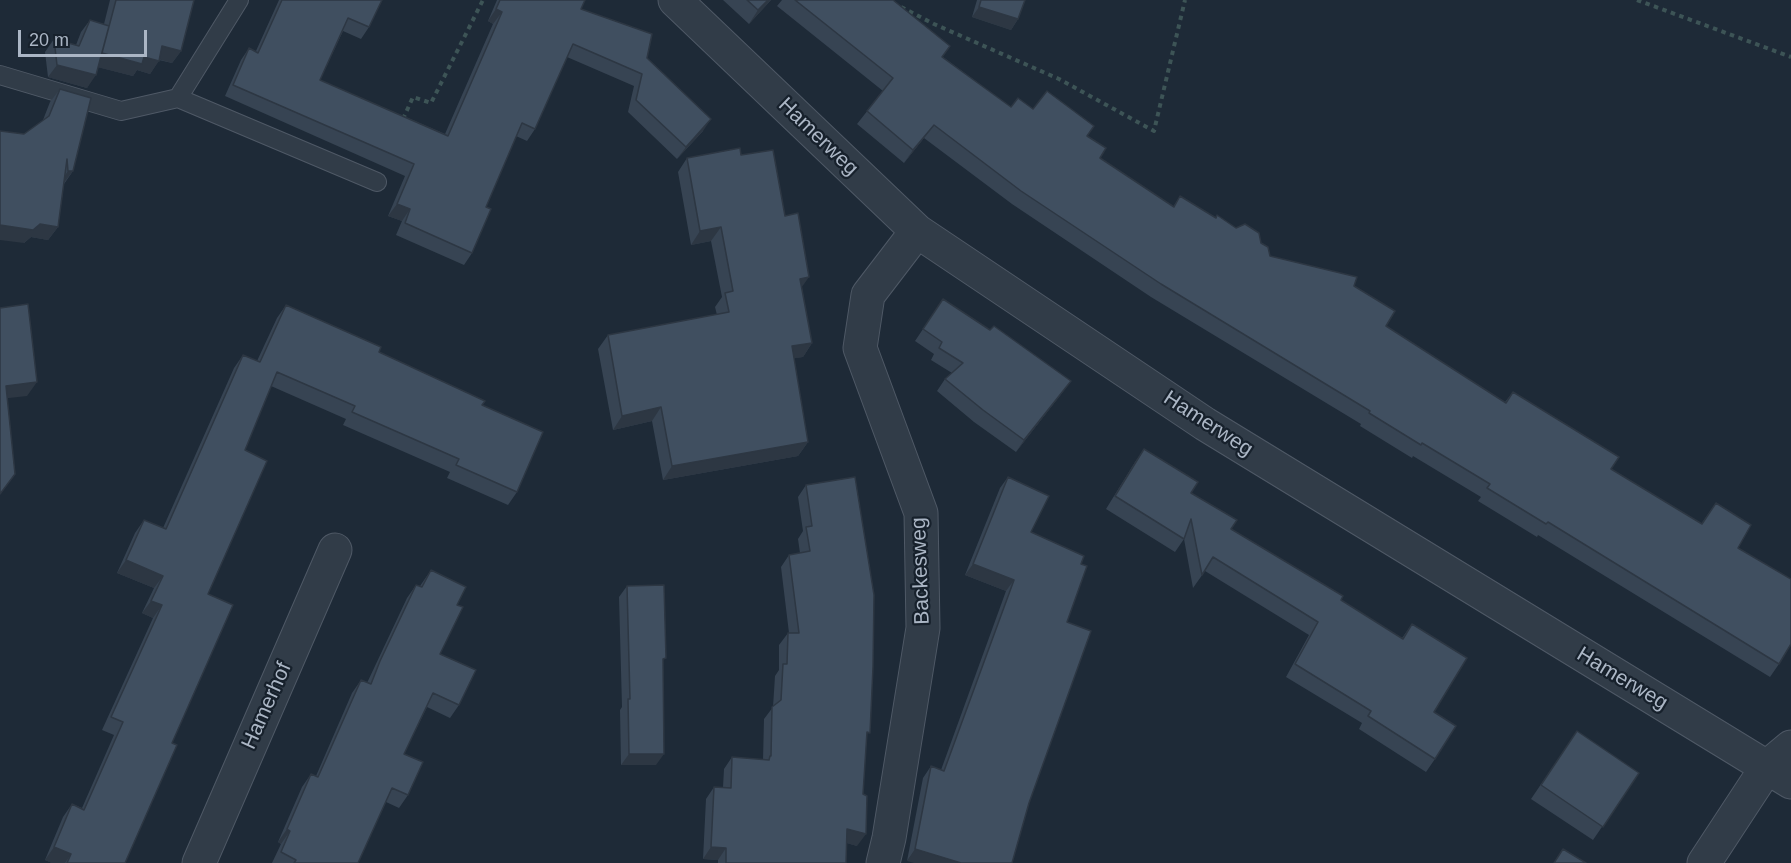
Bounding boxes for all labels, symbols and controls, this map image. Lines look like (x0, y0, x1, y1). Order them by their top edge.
scale bar (21, 18, 150, 56)
text: 20 m (29, 30, 69, 50)
street label: Hamerweg (773, 93, 863, 181)
street label: Hamerweg (1159, 386, 1257, 462)
street label: Backesweg (907, 517, 935, 625)
street label: Hamerweg (1572, 642, 1672, 716)
street label: Hamerhof (237, 659, 297, 753)

